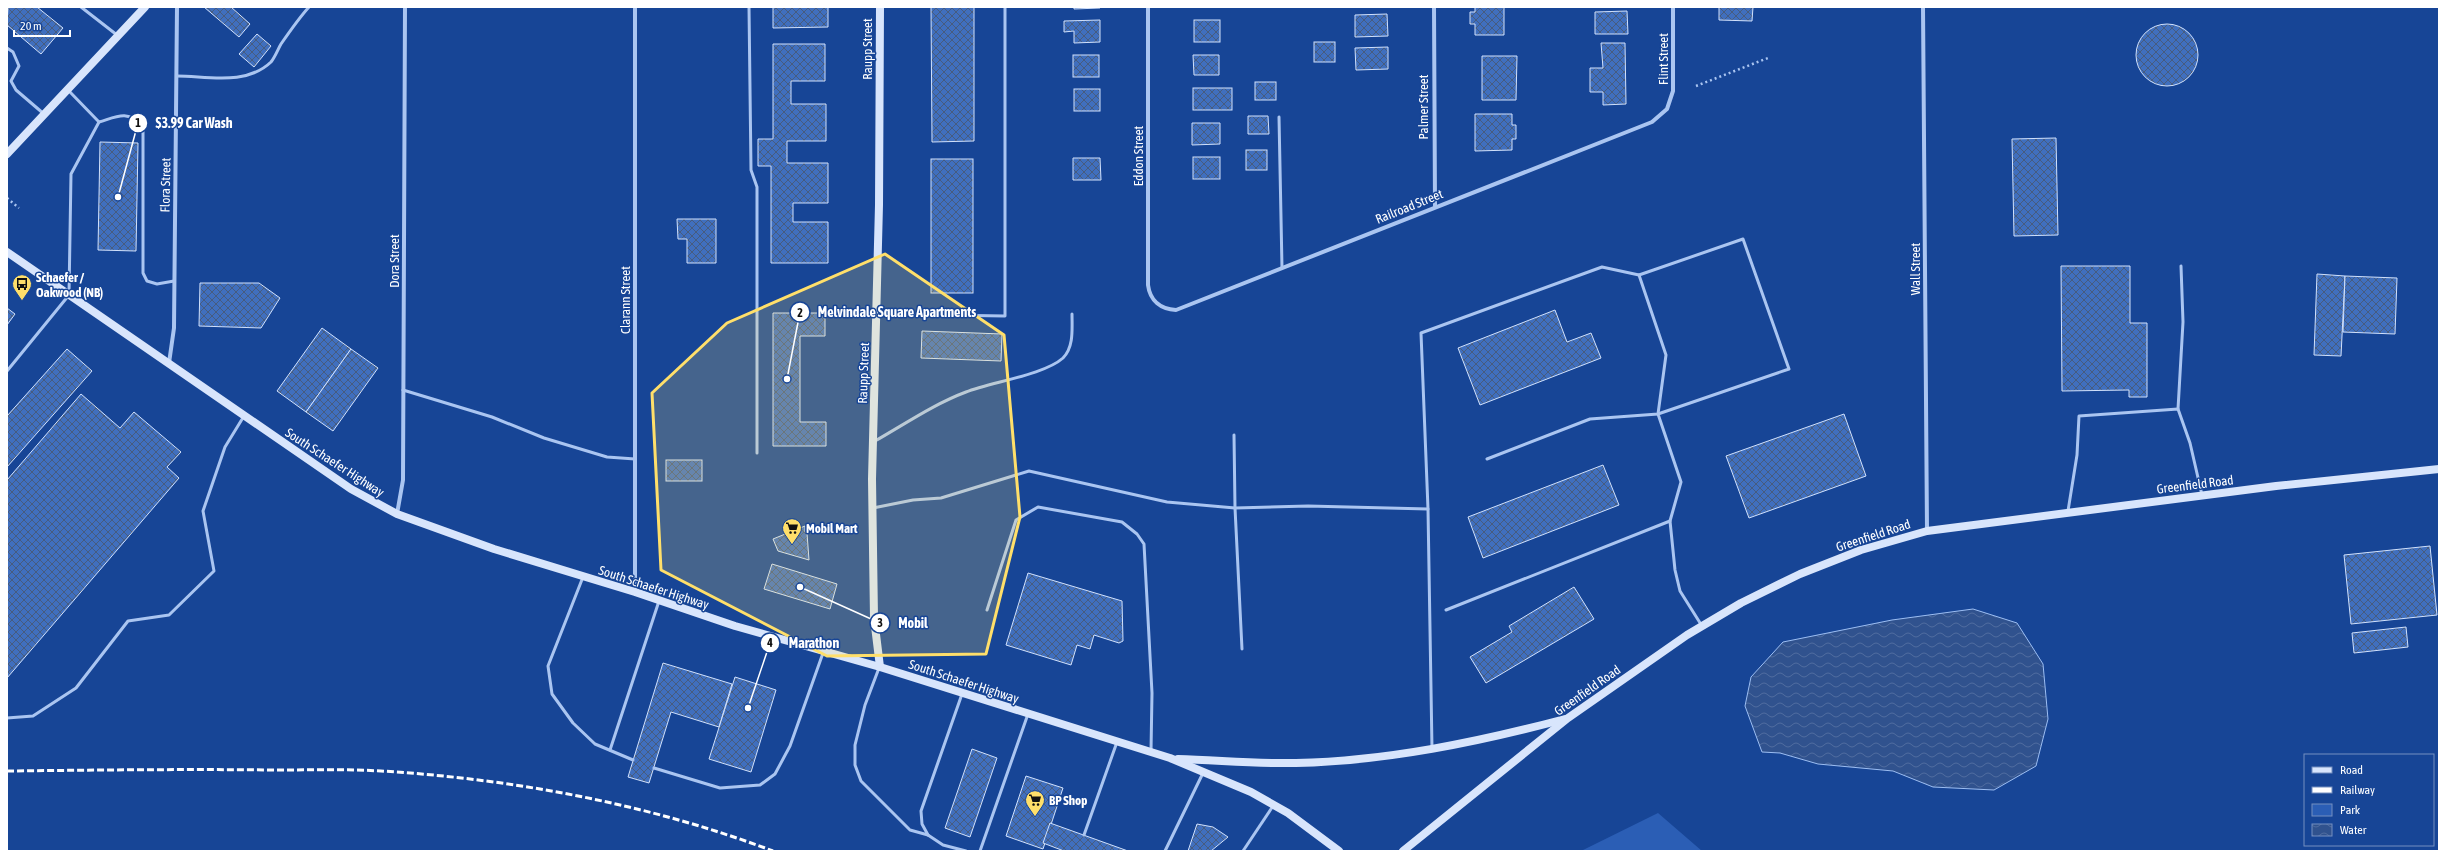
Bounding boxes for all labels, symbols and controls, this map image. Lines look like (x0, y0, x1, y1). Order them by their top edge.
scale bar (14, 12, 70, 38)
street label: Raupp Street (860, 18, 875, 80)
text: 20 m (20, 19, 42, 33)
street label: Flint Street (1656, 33, 1671, 85)
street label: Palmer Street (1416, 74, 1431, 140)
callout: $3.99 Car Wash (128, 110, 241, 136)
text: $3.99 Car Wash (156, 115, 233, 131)
text: 1 (135, 116, 141, 130)
street label: Eddon Street (1131, 125, 1146, 186)
street label: Flora Street (158, 157, 173, 212)
street label: Railroad Street (1373, 186, 1445, 227)
street label: Dora Street (387, 234, 402, 288)
street label: Wall Street (1908, 243, 1923, 295)
street label: Clarann Street (618, 266, 633, 334)
place label: Schaefer / Oakwood (NB) (36, 270, 103, 300)
bus stop icon: Schaefer / Oakwood (NB) (11, 273, 33, 301)
callout: Melvindale Square Apartments (790, 299, 984, 325)
text: Melvindale Square Apartments (818, 304, 976, 320)
text: 2 (797, 306, 803, 320)
street label: Raupp Street (855, 342, 872, 404)
street label: South Schaefer Highway (283, 425, 387, 500)
street label: Greenfield Road (2156, 472, 2234, 497)
street label: Greenfield Road (1834, 516, 1912, 555)
supermarket icon: Mobil Mart (781, 517, 803, 545)
place label: Mobil Mart (806, 521, 858, 536)
street label: South Schaefer Highway (597, 563, 711, 613)
callout: Mobil (870, 610, 935, 636)
text: Mobil (898, 615, 928, 631)
text: 3 (877, 616, 883, 630)
callout: Marathon (760, 630, 847, 656)
text: Marathon (789, 635, 839, 651)
text: 4 (766, 636, 773, 650)
street label: South Schaefer Highway (907, 657, 1021, 707)
street label: Greenfield Road (1551, 662, 1623, 719)
legend (2304, 754, 2434, 846)
text: Road (2340, 763, 2363, 777)
text: Railway (2340, 783, 2375, 797)
supermarket icon: BP Shop (1024, 789, 1046, 817)
place label: BP Shop (1049, 793, 1087, 808)
text: Park (2340, 803, 2361, 817)
text: Water (2340, 823, 2367, 837)

